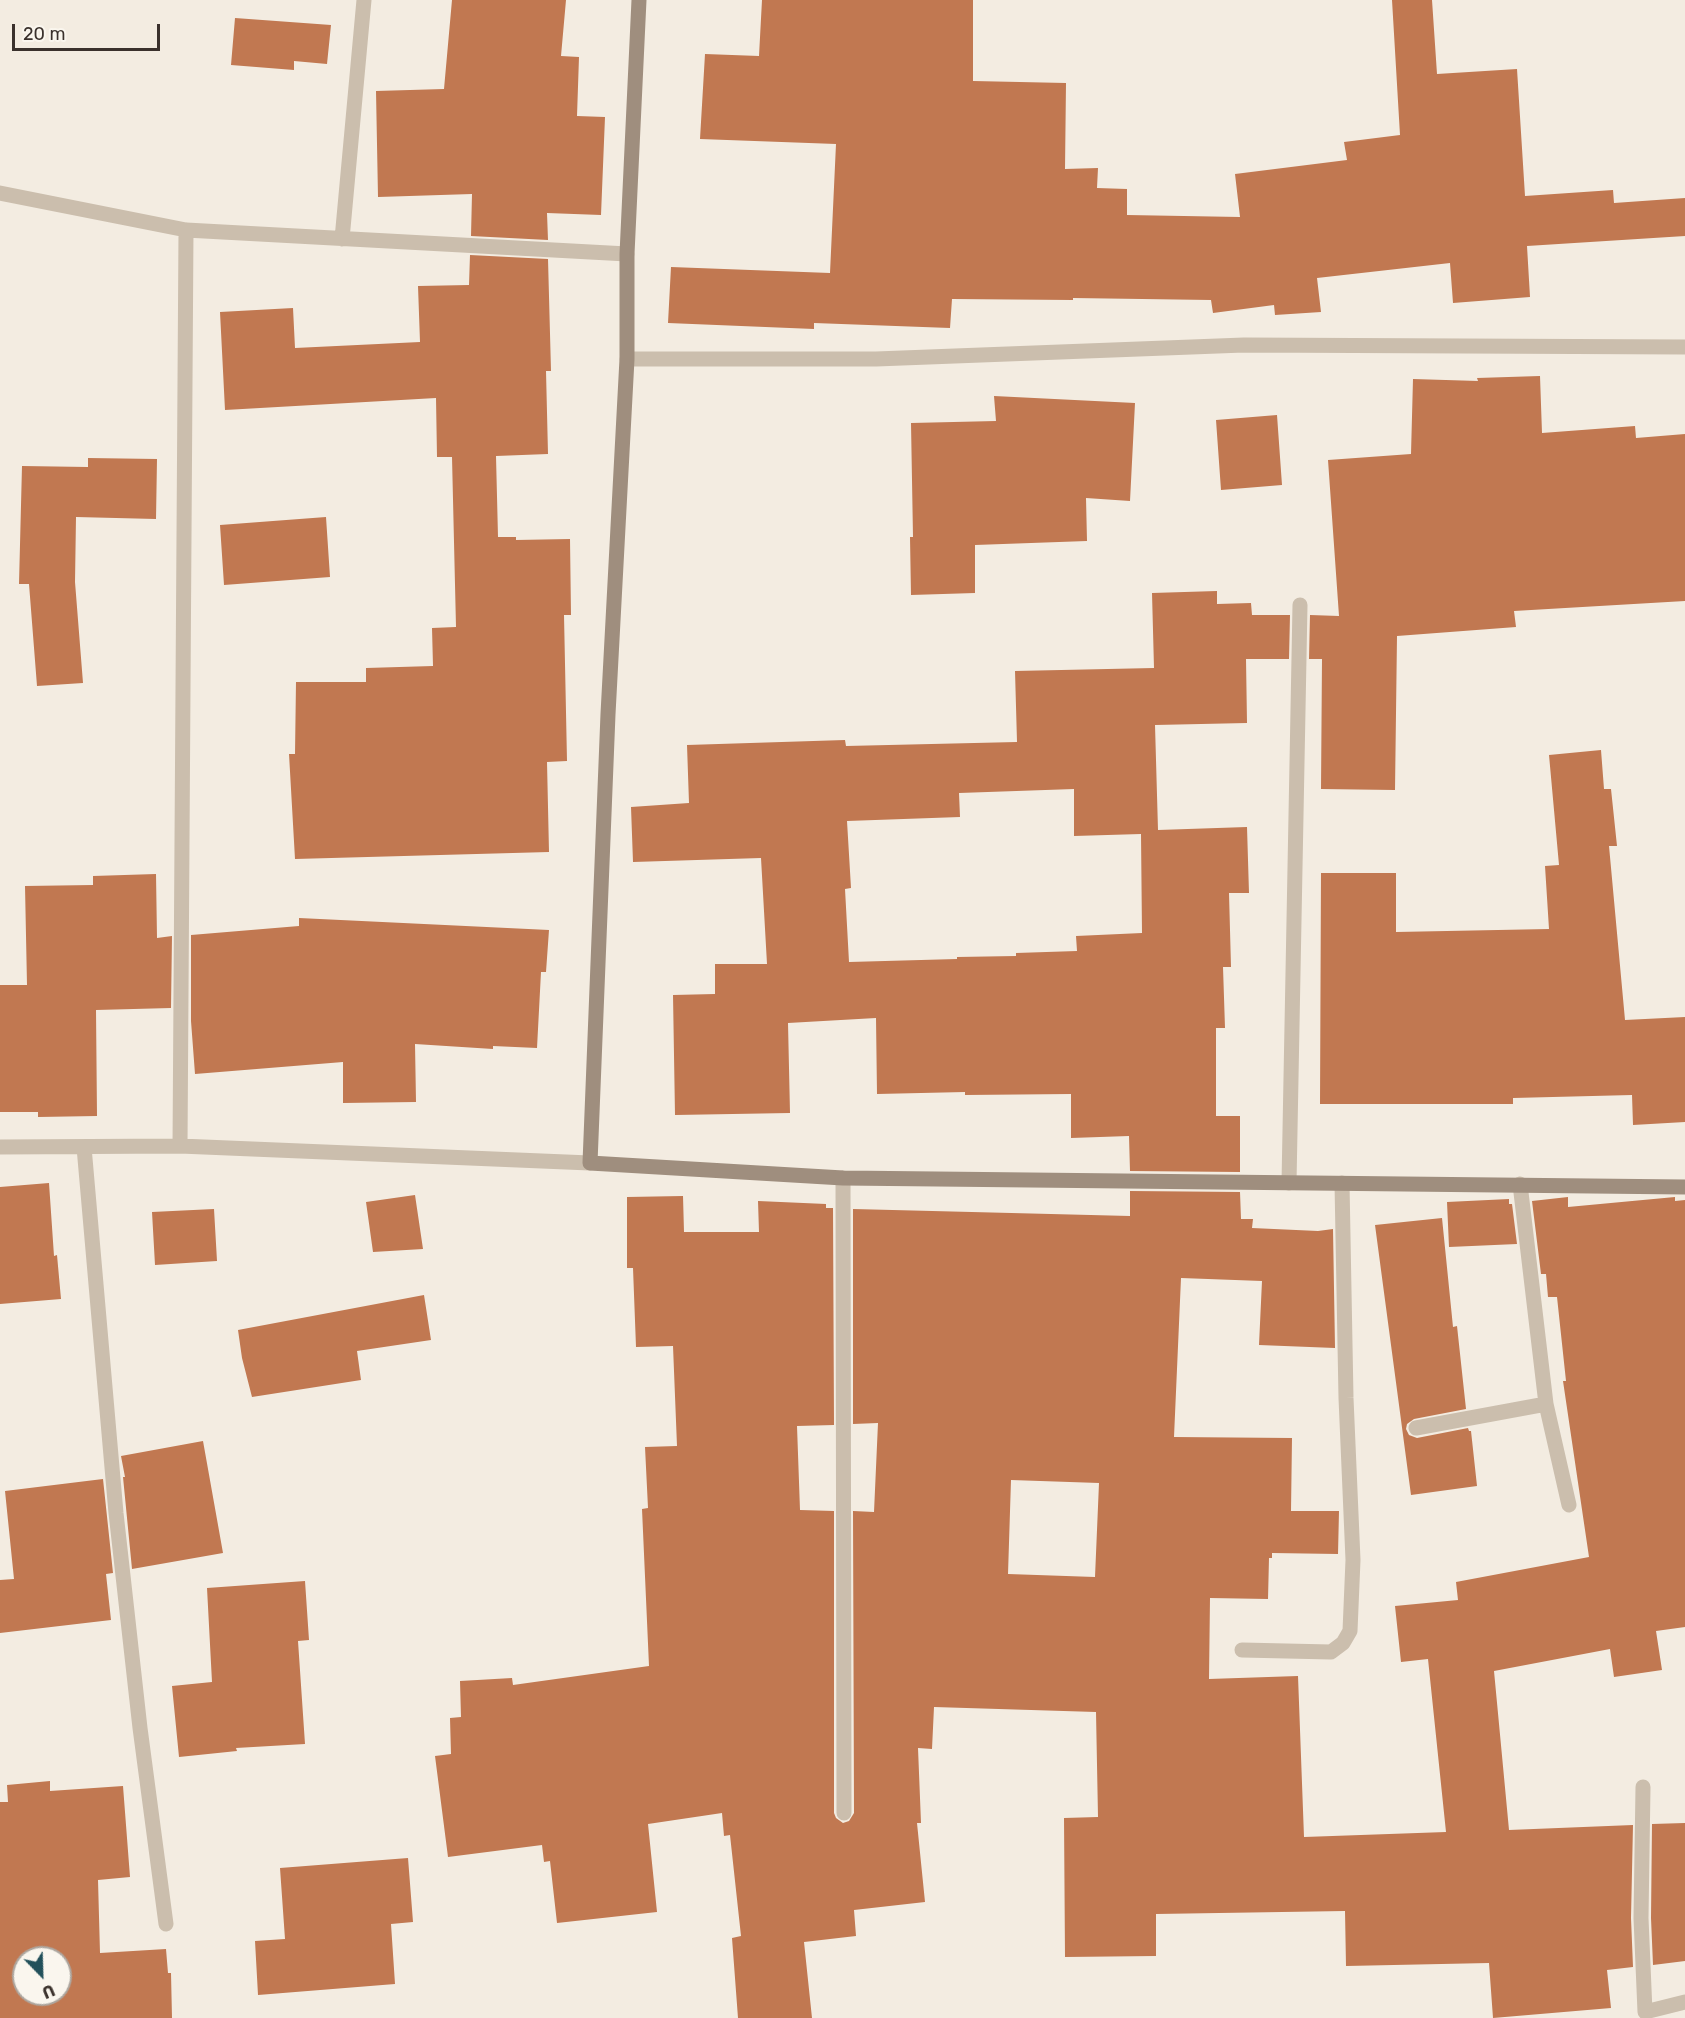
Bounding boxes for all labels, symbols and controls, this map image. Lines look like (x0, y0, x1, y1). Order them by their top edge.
scale bar (15, 12, 164, 50)
text: 20 m (23, 23, 65, 45)
north arrow (12, 1946, 72, 2006)
text: U (39, 1980, 58, 2002)

